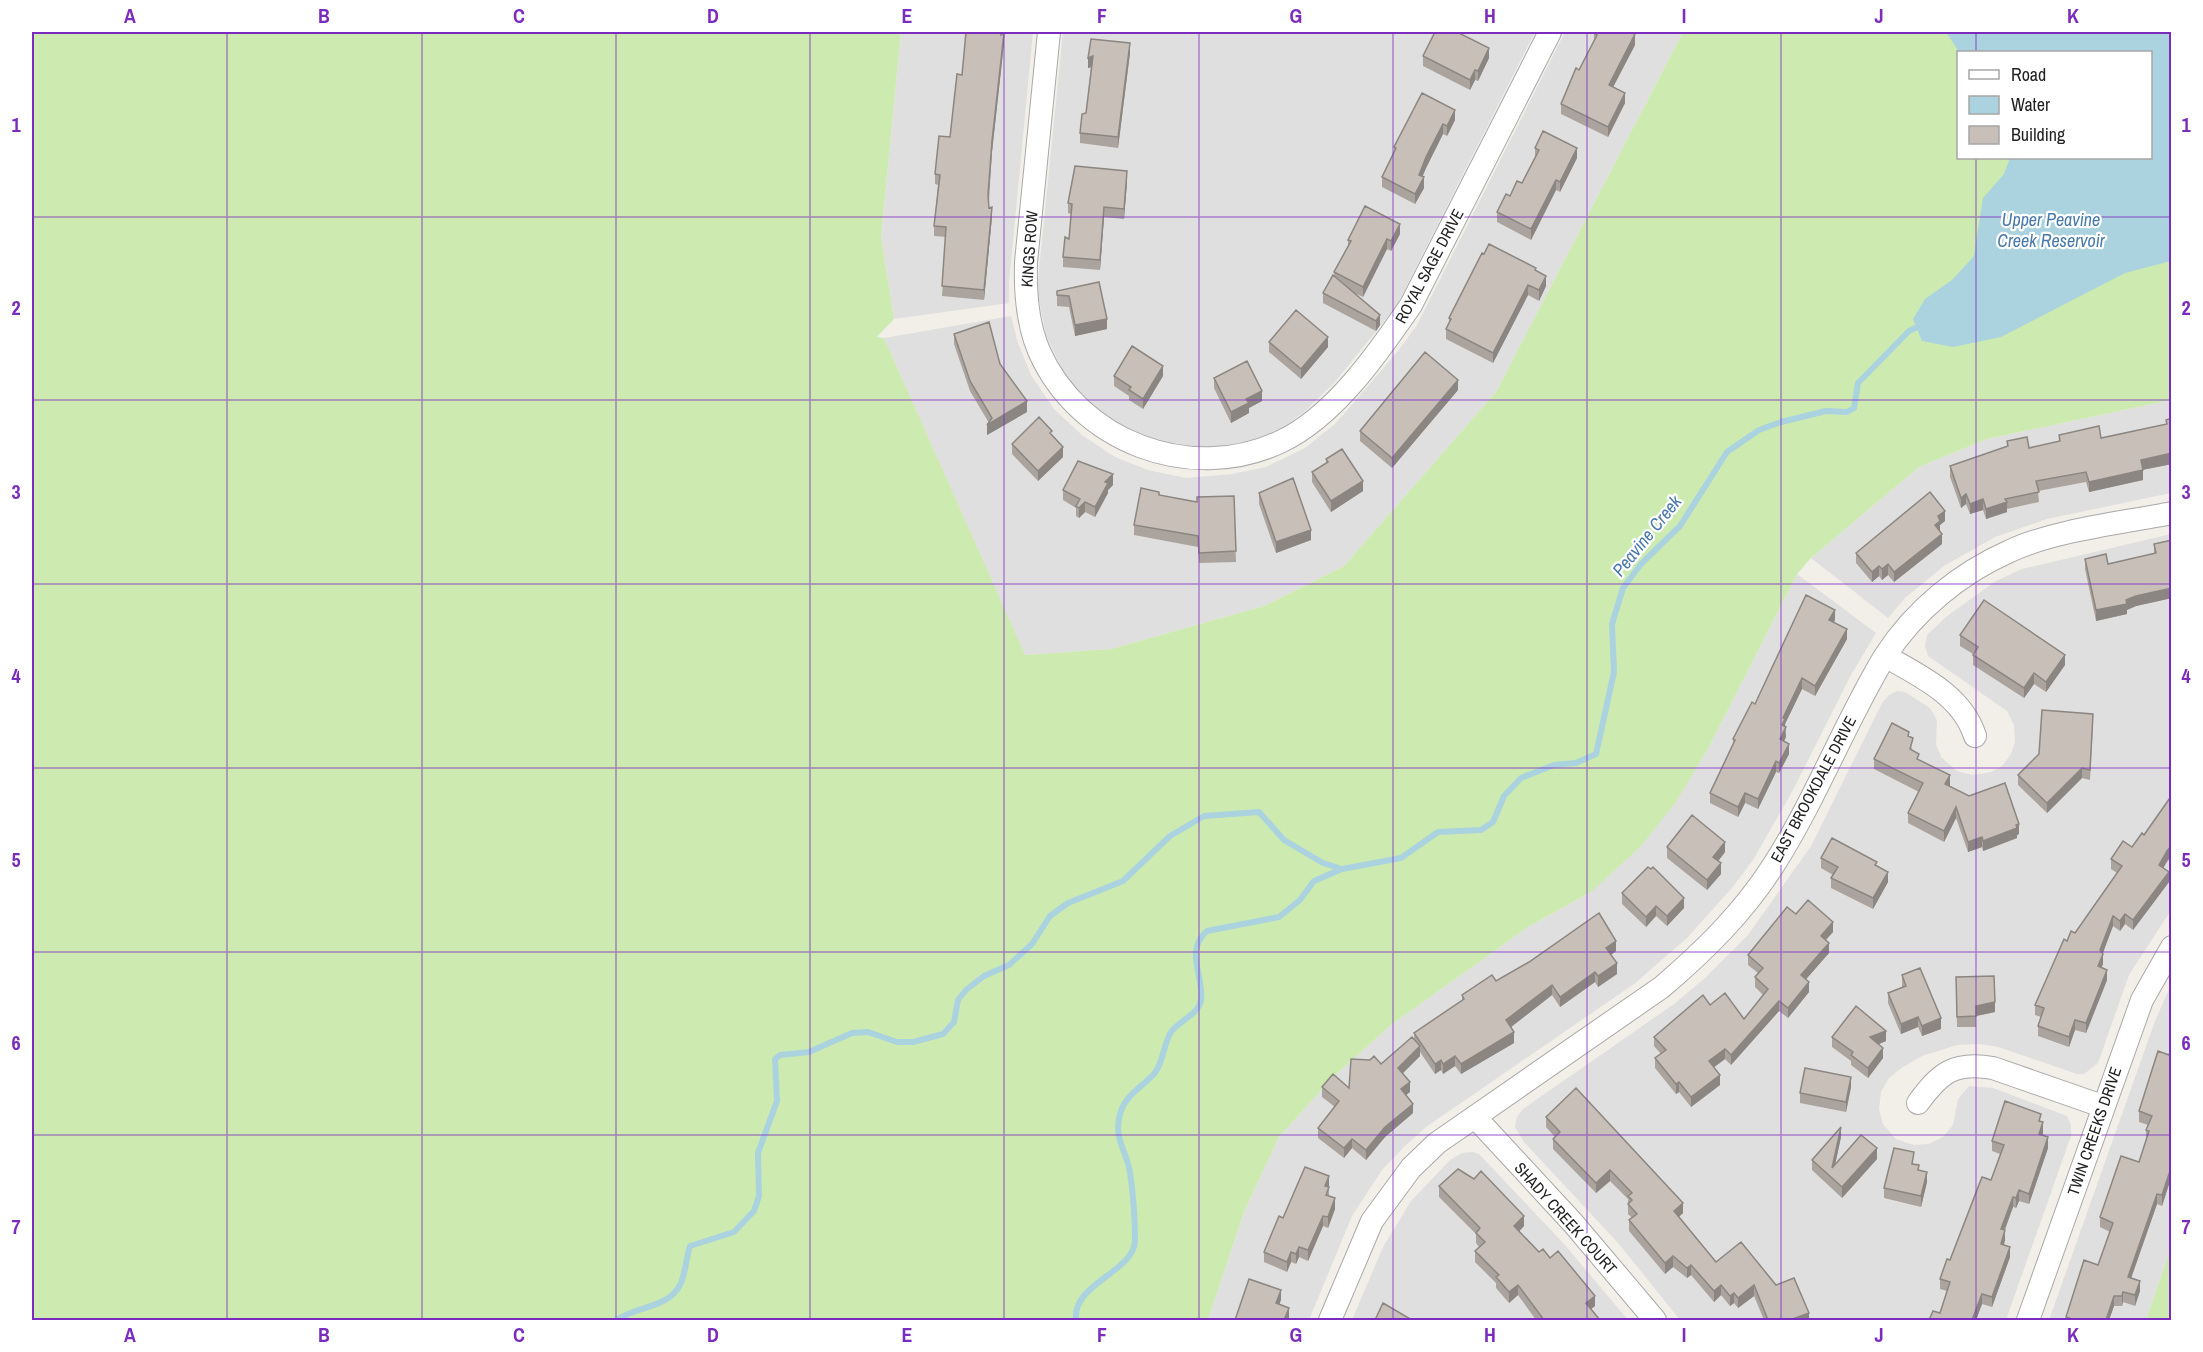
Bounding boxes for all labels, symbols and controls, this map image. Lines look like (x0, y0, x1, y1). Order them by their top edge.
text: A (124, 2, 136, 29)
text: B (318, 2, 330, 29)
text: C (513, 2, 525, 29)
text: D (707, 2, 719, 29)
text: E (902, 2, 913, 29)
text: F (1097, 2, 1107, 29)
text: G (1290, 2, 1302, 29)
text: H (1484, 2, 1496, 29)
text: I (1682, 2, 1686, 29)
text: J (1874, 2, 1884, 29)
text: K (2067, 2, 2079, 29)
legend (1957, 51, 2152, 159)
text: Road (2011, 62, 2046, 87)
text: Water (2011, 92, 2050, 117)
text: 1 (11, 111, 21, 138)
text: 1 (2181, 111, 2191, 138)
text: Building (2011, 122, 2066, 147)
street label: ROYAL SAGE DRIVE (1389, 205, 1469, 327)
water label: Upper Peavine Creek Reservoir (1997, 207, 2106, 253)
street label: KINGS ROW (1015, 209, 1043, 288)
text: 2 (11, 294, 21, 321)
text: 2 (2181, 294, 2191, 321)
text: 3 (11, 478, 21, 505)
text: 3 (2181, 478, 2191, 505)
water label: Peavine Creek (1606, 489, 1687, 581)
text: 4 (11, 662, 21, 689)
text: 4 (2181, 662, 2191, 689)
street label: EAST BROOKDALE DRIVE (1765, 712, 1861, 866)
text: 5 (11, 846, 21, 873)
text: 5 (2181, 846, 2191, 873)
text: 6 (11, 1029, 21, 1056)
text: 6 (2181, 1029, 2191, 1056)
street label: TWIN CREEKS DRIVE (2062, 1064, 2126, 1198)
street label: SHADY CREEK COURT (1510, 1157, 1622, 1279)
text: 7 (11, 1213, 21, 1240)
text: 7 (2181, 1213, 2191, 1240)
text: A (124, 1321, 136, 1348)
text: B (318, 1321, 330, 1348)
text: C (513, 1321, 525, 1348)
text: D (707, 1321, 719, 1348)
text: E (902, 1321, 913, 1348)
text: F (1097, 1321, 1107, 1348)
text: G (1290, 1321, 1302, 1348)
text: H (1484, 1321, 1496, 1348)
text: I (1682, 1321, 1686, 1348)
text: J (1874, 1321, 1884, 1348)
text: K (2067, 1321, 2079, 1348)

